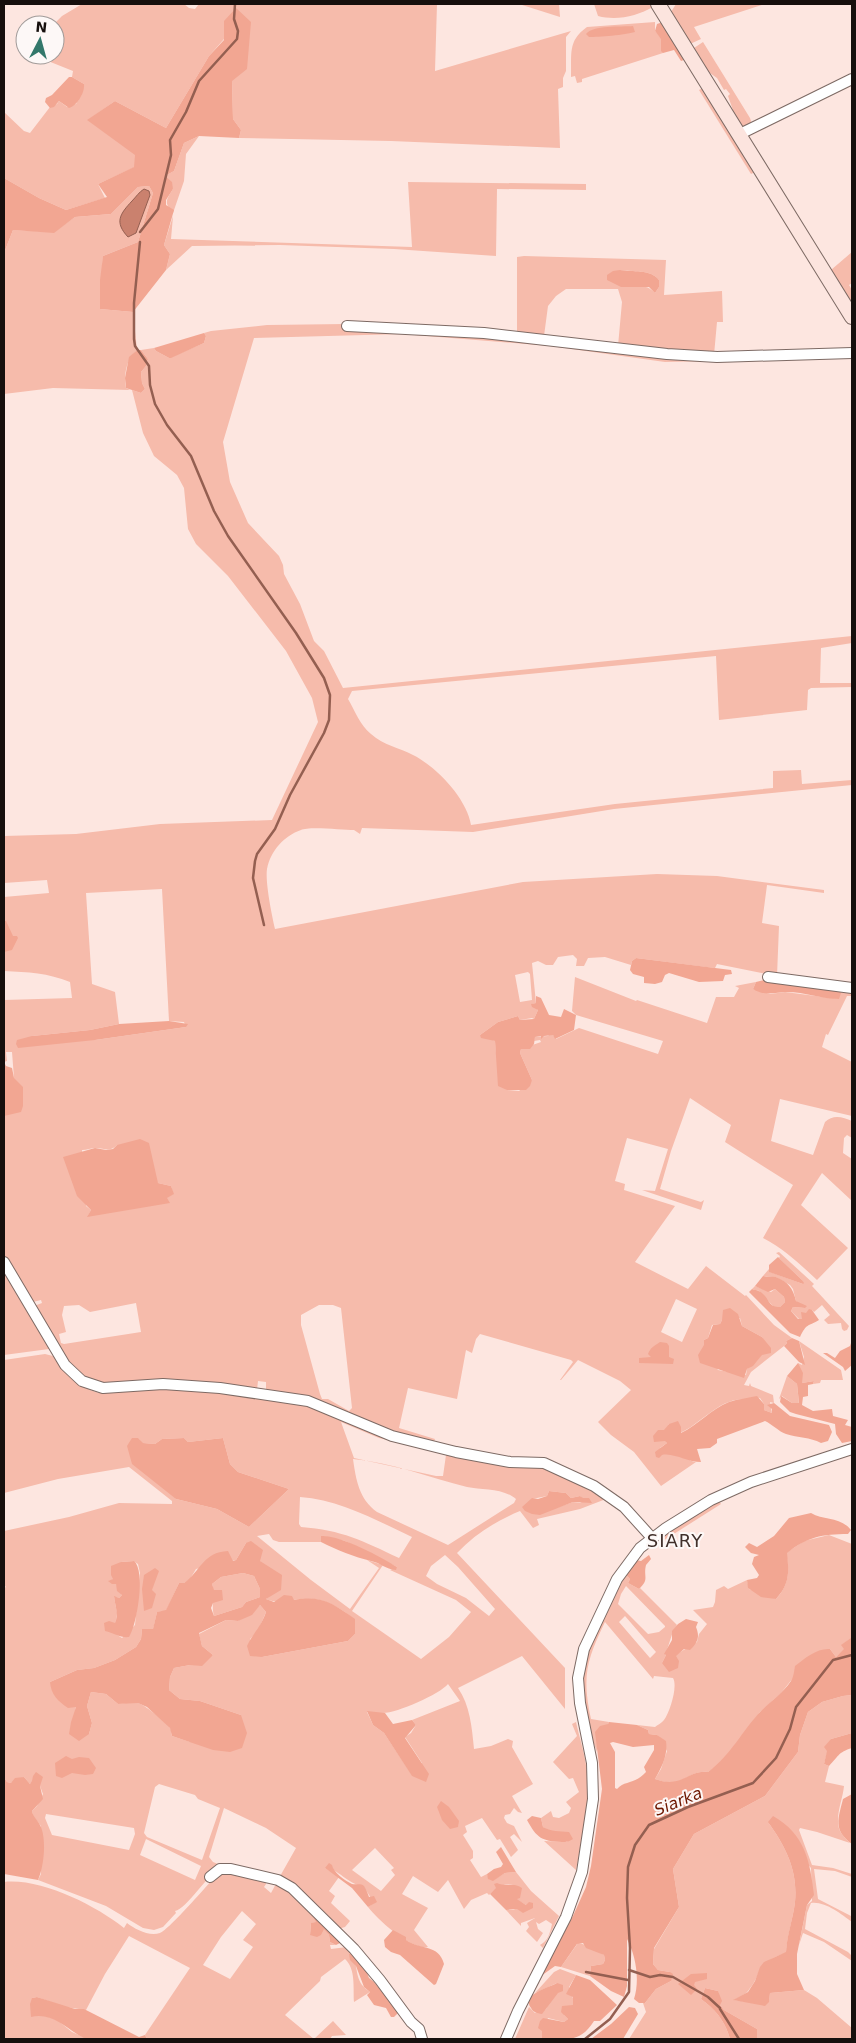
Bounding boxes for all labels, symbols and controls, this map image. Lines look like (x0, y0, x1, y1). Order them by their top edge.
north arrow (15, 15, 65, 65)
text: N (35, 19, 48, 36)
district label: SIARY (647, 1530, 703, 1551)
water label: Siarka (651, 1783, 705, 1820)

